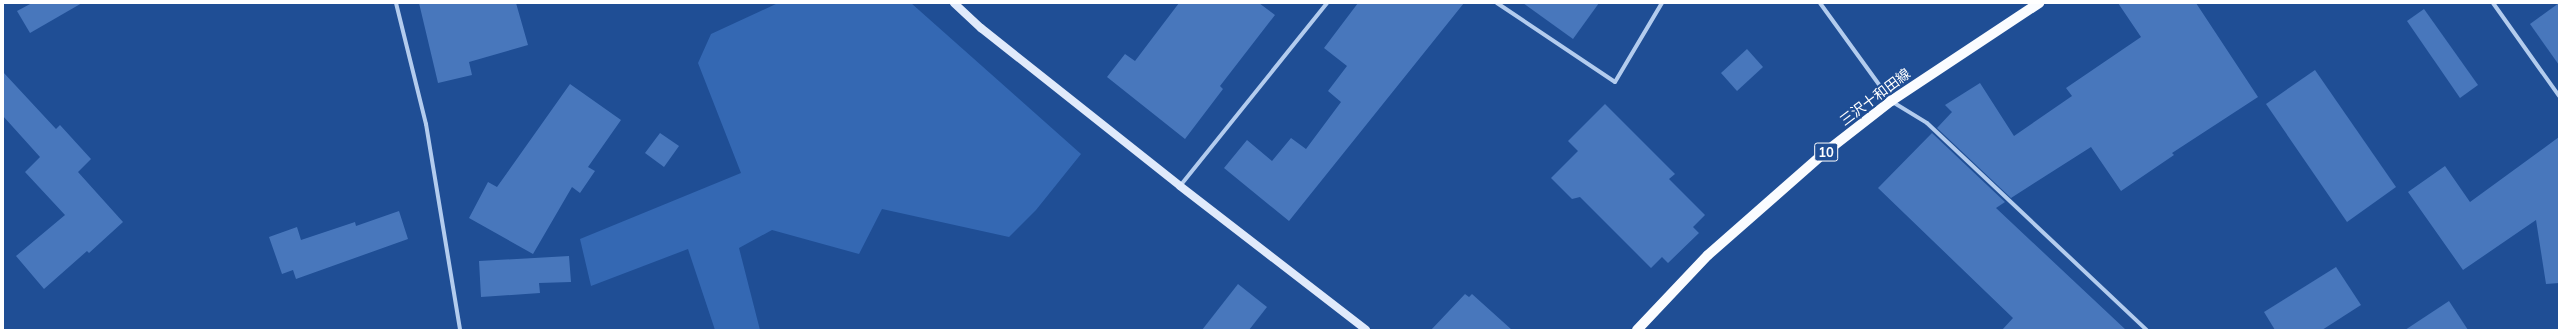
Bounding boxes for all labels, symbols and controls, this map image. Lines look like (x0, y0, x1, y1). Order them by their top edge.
street label: 三沢十和田線 (1836, 65, 1914, 129)
road number: 10 (1814, 141, 1838, 163)

